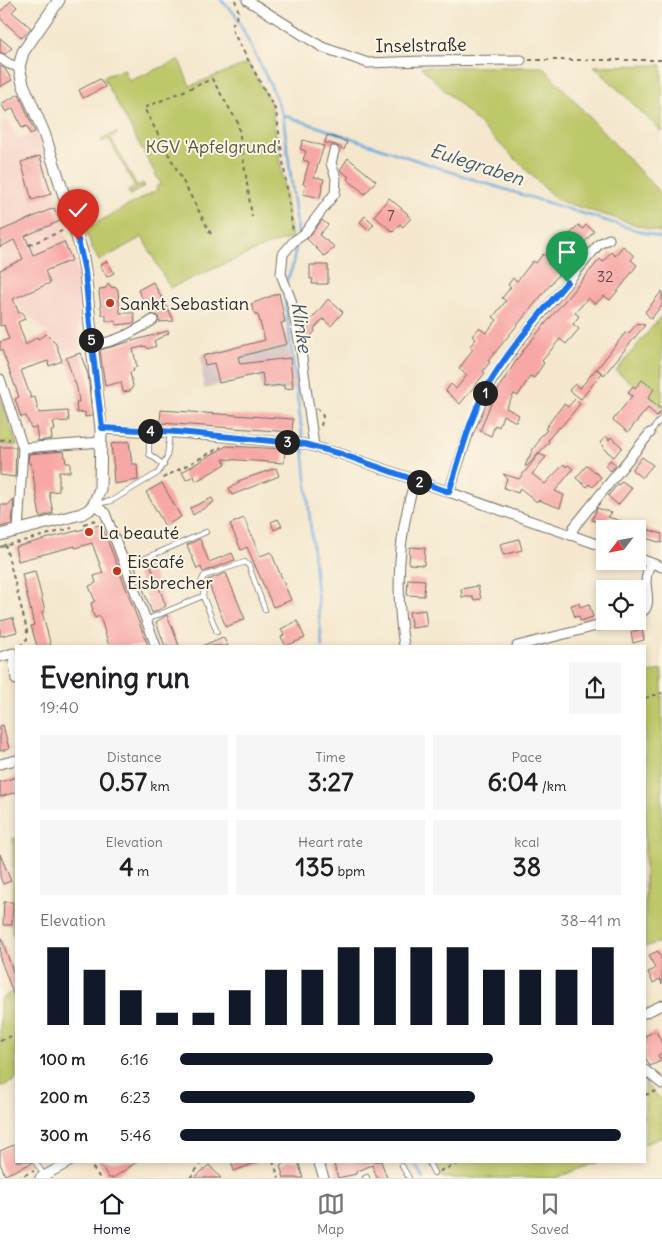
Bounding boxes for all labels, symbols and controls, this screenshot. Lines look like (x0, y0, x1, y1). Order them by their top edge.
street label: Inselstraße (375, 33, 467, 57)
park label: KGV 'Apfelgrund' (145, 135, 281, 158)
water label: Eulegraben (427, 138, 528, 191)
pin (57, 189, 99, 240)
icon: check (64, 196, 92, 224)
house number: 7 (387, 206, 395, 225)
pin (546, 231, 588, 282)
icon: arrive (553, 238, 581, 266)
house number: 32 (597, 267, 613, 286)
place label: Sankt Sebastian (120, 292, 249, 315)
marker: Sankt Sebastian (104, 297, 116, 309)
water label: Klinke (287, 300, 318, 356)
pin: 5 (78, 328, 104, 352)
text: 5 (87, 331, 96, 349)
pin: 1 (472, 380, 498, 406)
text: 1 (483, 384, 488, 402)
pin: 4 (138, 418, 162, 444)
text: 4 (146, 422, 155, 440)
pin: 3 (274, 430, 300, 454)
text: 3 (284, 433, 291, 451)
pin: 2 (406, 470, 432, 494)
text: 2 (416, 473, 423, 491)
north arrow (596, 520, 646, 570)
map controls (596, 520, 646, 630)
place label: La beauté (99, 521, 179, 544)
marker: La beauté (83, 526, 95, 538)
place label: Eiscafé Eisbrecher (127, 550, 213, 594)
marker: Eiscafé Eisbrecher (111, 565, 123, 577)
button: locate (596, 580, 646, 630)
text: Evening run (40, 660, 190, 696)
button: share (569, 662, 621, 714)
text: 19:40 (40, 697, 79, 717)
text: Distance (107, 748, 162, 766)
text: Time (315, 748, 346, 766)
text: Pace (512, 748, 542, 766)
text: 0.57 (99, 766, 147, 798)
text: 3:27 (308, 766, 353, 798)
text: 6:04 (487, 766, 538, 798)
text: km (147, 777, 170, 795)
text: /km (538, 777, 566, 795)
text: Elevation (105, 833, 163, 851)
text: Heart rate (298, 833, 363, 851)
text: kcal (514, 833, 539, 851)
text: 4 (119, 851, 134, 883)
text: 135 (296, 851, 334, 883)
text: 38 (513, 851, 541, 883)
text: m (134, 862, 149, 880)
text: bpm (334, 862, 365, 880)
text: Elevation (40, 910, 106, 930)
text: 38–41 m (560, 910, 621, 930)
text: 100 m (40, 1049, 85, 1069)
text: 6:16 (120, 1049, 148, 1069)
text: 200 m (40, 1087, 88, 1107)
text: 6:23 (120, 1087, 151, 1107)
text: 300 m (40, 1125, 88, 1145)
text: 5:46 (120, 1125, 151, 1145)
tab: Home (93, 1190, 131, 1238)
tab: Map (317, 1190, 345, 1238)
tab: Saved (531, 1190, 569, 1238)

